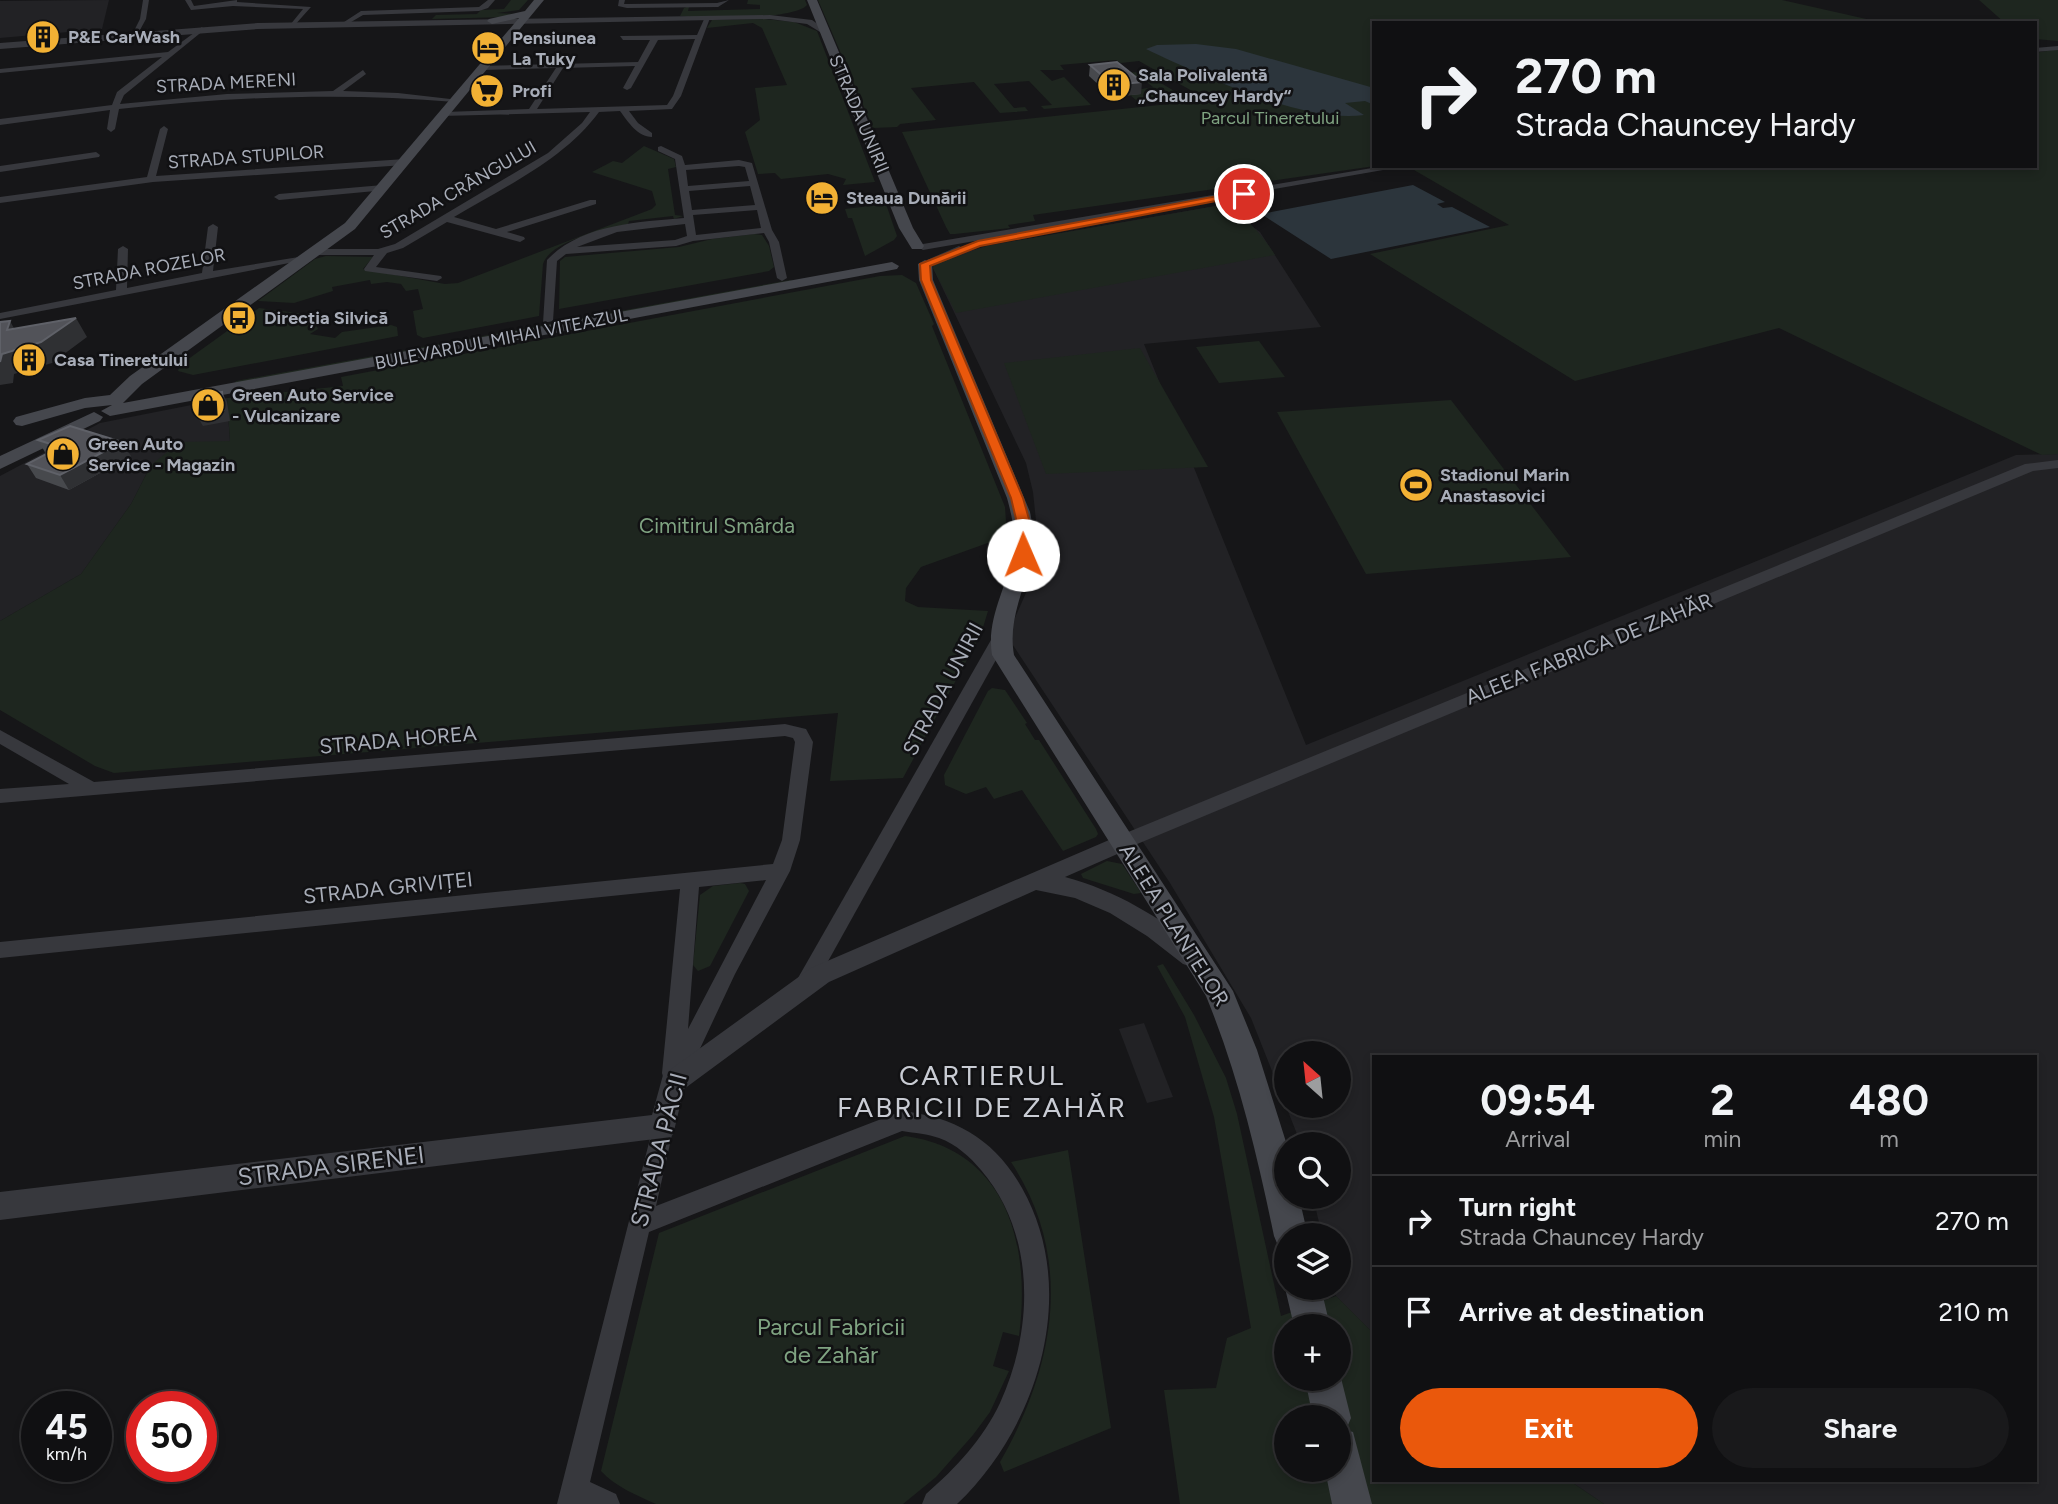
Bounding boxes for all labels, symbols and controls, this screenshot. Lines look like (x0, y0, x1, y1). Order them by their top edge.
building icon: P&E CarWash (24, 18, 62, 56)
place label: P&E CarWash (68, 26, 180, 48)
place label: Pensiunea La Tuky (512, 27, 596, 70)
hotel icon: Pensiunea La Tuky (469, 29, 507, 67)
text: 270 m (1515, 46, 1657, 105)
icon: right (1400, 49, 1491, 140)
street label: STRADA UNIRII (824, 52, 894, 176)
place label: Sala Polivalentă „Chauncey Hardy“ (1138, 64, 1292, 107)
building icon: Sala Polivalentă „Chauncey Hardy“ (1095, 66, 1133, 104)
street label: STRADA MERENI (155, 68, 297, 98)
supermarket icon: Profi (468, 72, 506, 110)
place label: Profi (512, 80, 552, 102)
text: Strada Chauncey Hardy (1515, 106, 1856, 144)
park label: Parcul Tineretului (1201, 107, 1339, 129)
street label: STRADA CRÂNGULUI (376, 136, 540, 244)
street label: STRADA STUPILOR (167, 141, 325, 173)
pin (1214, 164, 1274, 224)
icon: arrive (1225, 175, 1263, 213)
hotel icon: Steaua Dunării (803, 179, 841, 217)
place label: Steaua Dunării (846, 187, 966, 209)
street label: STRADA ROZELOR (71, 243, 227, 295)
bus stop icon: Direcția Silvică (220, 299, 258, 337)
street label: BULEVARDUL MIHAI VITEAZUL (373, 304, 630, 374)
place label: Direcția Silvică (264, 307, 388, 329)
building icon: Casa Tineretului (10, 341, 48, 379)
place label: Casa Tineretului (54, 349, 188, 371)
place label: Green Auto Service - Vulcanizare (232, 384, 394, 427)
shop icon: Green Auto Service - Vulcanizare (189, 386, 227, 424)
place label: Green Auto Service - Magazin (88, 433, 235, 476)
shop icon: Green Auto Service - Magazin (44, 435, 82, 473)
place label: Stadionul Marin Anastasovici (1440, 464, 1569, 507)
sports icon: Stadionul Marin Anastasovici (1397, 466, 1435, 504)
park label: Cimitirul Smârda (639, 513, 795, 538)
position arrow (986, 518, 1060, 592)
street label: ALEEA FABRICA DE ZAHĂR (1462, 587, 1716, 710)
street label: STRADA UNIRII (897, 618, 988, 760)
street label: STRADA HOREA (318, 720, 478, 759)
street label: ALEEA PLANTELOR (1114, 839, 1235, 1011)
street label: STRADA GRIVIȚEI (302, 866, 474, 909)
north arrow (1274, 1041, 1351, 1118)
map controls (1274, 1041, 1351, 1482)
district label: CARTIERUL FABRICII DE ZAHĂR (837, 1058, 1127, 1124)
street label: STRADA PĂCII (624, 1070, 693, 1230)
text: 09:54 (1480, 1075, 1595, 1126)
text: 2 (1710, 1075, 1735, 1126)
text: 480 (1849, 1075, 1929, 1126)
text: Arrival (1505, 1125, 1570, 1153)
text: min (1703, 1125, 1741, 1153)
text: m (1879, 1125, 1899, 1153)
button: search (1274, 1132, 1351, 1209)
street label: STRADA SIRENEI (236, 1140, 426, 1191)
text: Turn right (1459, 1191, 1576, 1223)
icon: right (1400, 1202, 1438, 1240)
text: 270 m (1935, 1205, 2009, 1237)
button: layers (1274, 1223, 1351, 1300)
text: Strada Chauncey Hardy (1459, 1223, 1704, 1251)
icon: arrive (1400, 1293, 1438, 1331)
text: Arrive at destination (1459, 1296, 1704, 1328)
text: 210 m (1939, 1296, 2009, 1328)
park label: Parcul Fabricii de Zahăr (757, 1312, 905, 1369)
button: + (1274, 1314, 1351, 1391)
button: Exit (1400, 1388, 1698, 1468)
button: Share (1712, 1388, 2009, 1468)
speed limit sign: 50 (126, 1391, 217, 1482)
button: − (1274, 1405, 1351, 1482)
text: 45 (45, 1406, 88, 1448)
text: km/h (46, 1443, 87, 1465)

